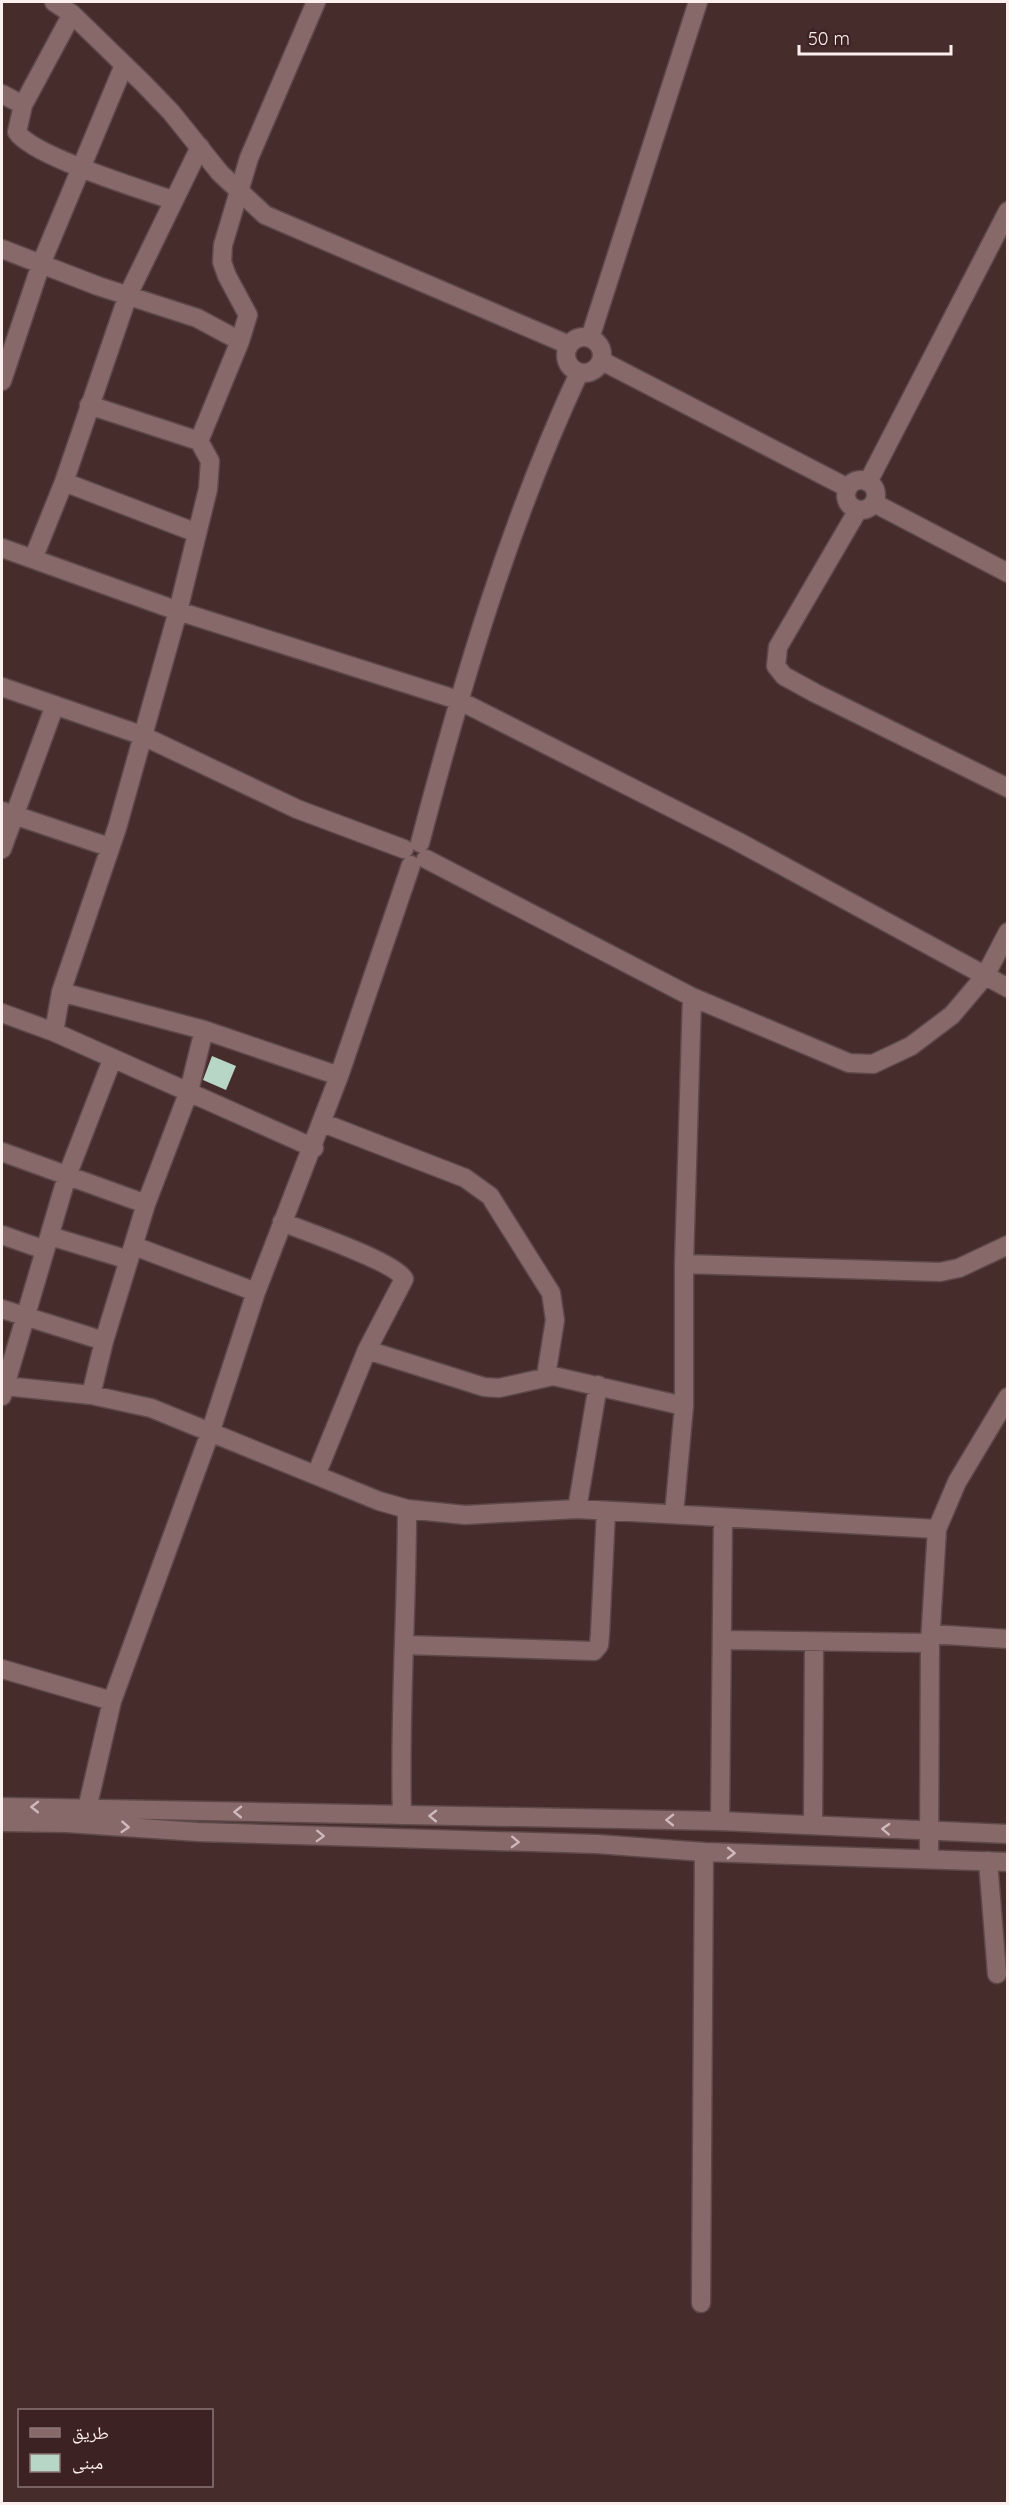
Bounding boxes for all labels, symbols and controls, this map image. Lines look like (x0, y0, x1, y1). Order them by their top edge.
scale bar (799, 18, 950, 56)
text: 50 m (808, 27, 850, 50)
one-way arrow (31, 1801, 40, 1813)
one-way arrow (234, 1805, 243, 1818)
one-way arrow (429, 1810, 438, 1822)
one-way arrow (666, 1814, 675, 1827)
one-way arrow (121, 1820, 130, 1833)
one-way arrow (882, 1822, 891, 1835)
one-way arrow (316, 1830, 325, 1842)
one-way arrow (510, 1836, 519, 1848)
one-way arrow (726, 1847, 735, 1859)
legend (18, 2409, 213, 2487)
text: طريق (72, 2421, 109, 2444)
text: مبنى (72, 2451, 103, 2474)

